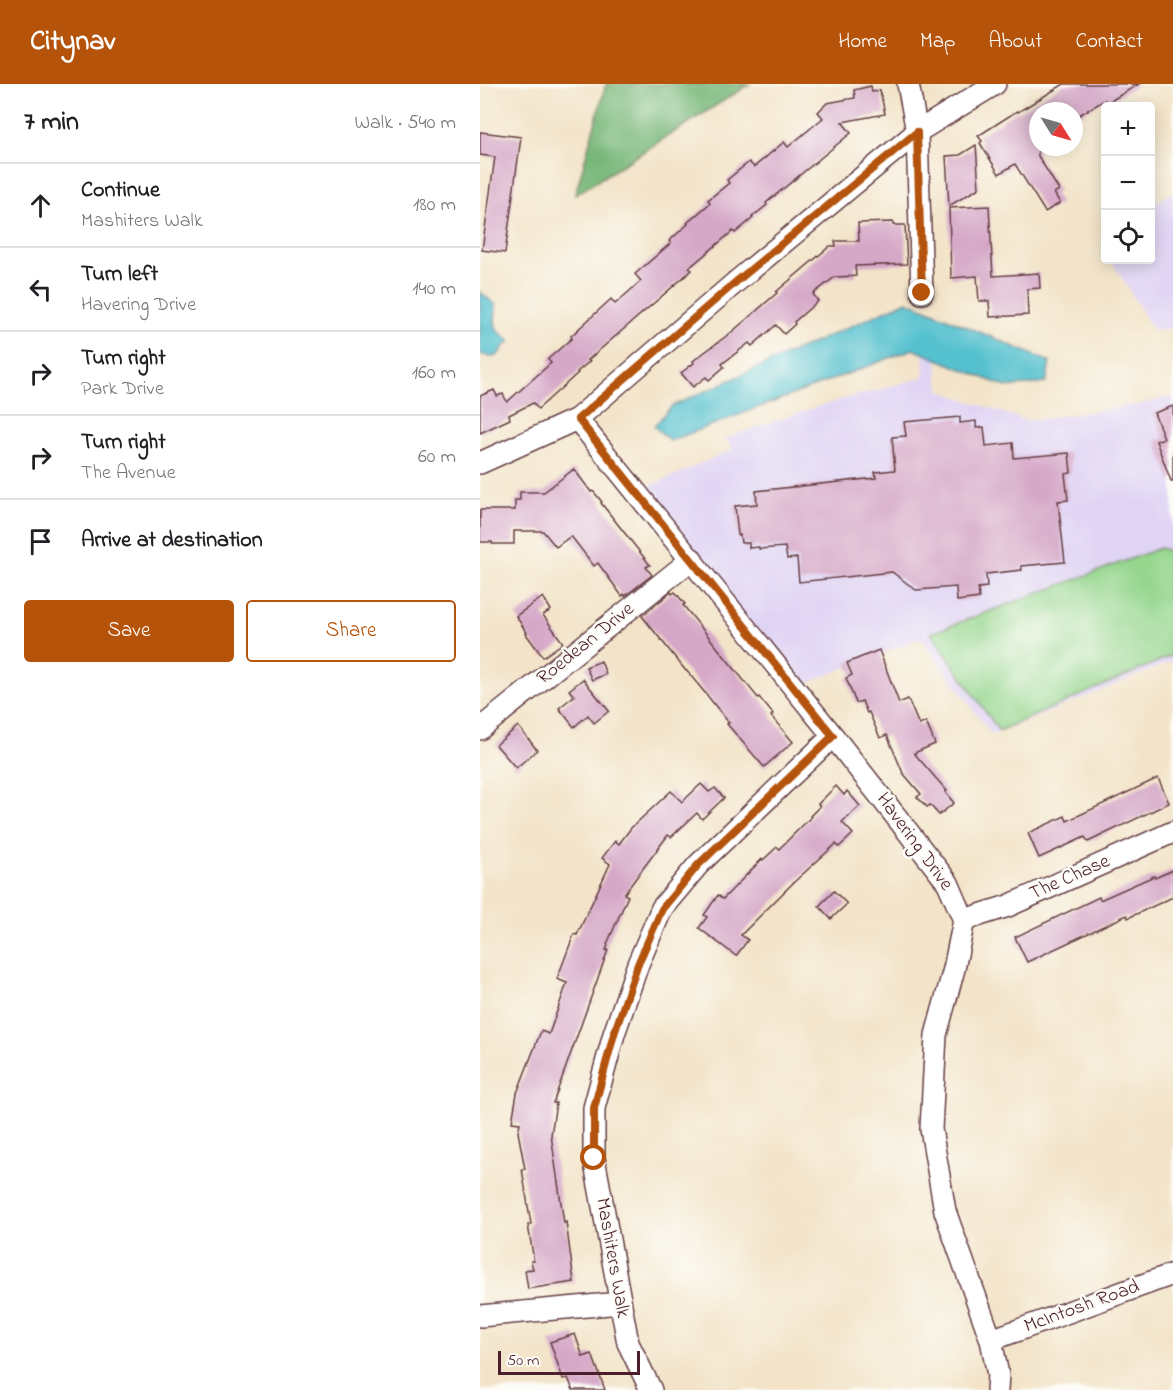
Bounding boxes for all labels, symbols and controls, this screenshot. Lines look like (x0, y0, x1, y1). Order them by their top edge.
text: Citynav (30, 22, 115, 63)
text: Home (838, 27, 887, 57)
text: Map (920, 27, 955, 57)
text: About (988, 27, 1042, 57)
text: Contact (1075, 27, 1143, 57)
north arrow (1029, 102, 1083, 156)
map controls (1101, 102, 1155, 264)
button: + (1101, 102, 1155, 156)
text: 7 min (24, 104, 79, 142)
text: Walk · 540 m (354, 109, 456, 138)
button: − (1101, 156, 1155, 210)
text: Continue (81, 175, 160, 207)
icon: ahead (24, 189, 57, 222)
text: 180 m (413, 191, 456, 220)
text: Mashiters Walk (81, 207, 203, 236)
button: locate (1101, 210, 1155, 264)
text: Turn left (81, 259, 158, 291)
icon: left (24, 273, 57, 306)
text: 140 m (412, 275, 456, 304)
route end (908, 279, 934, 305)
text: Havering Drive (81, 291, 196, 320)
text: Turn right (81, 343, 166, 375)
icon: right (24, 357, 57, 390)
text: 160 m (412, 359, 456, 388)
text: Park Drive (81, 375, 164, 404)
text: Turn right (81, 427, 166, 459)
icon: right (24, 441, 57, 474)
text: 60 m (418, 443, 456, 472)
text: The Avenue (81, 459, 176, 488)
icon: arrive (24, 525, 57, 558)
text: Arrive at destination (81, 525, 263, 557)
street label: Roedean Drive (531, 596, 641, 692)
button: Save (24, 600, 234, 662)
button: Share (246, 600, 456, 662)
street label: Havering Drive (868, 787, 960, 898)
street label: The Chase (1025, 847, 1115, 909)
route start (580, 1144, 606, 1170)
street label: Mashiters Walk (587, 1196, 637, 1321)
street label: McIntosh Road (1020, 1273, 1144, 1341)
scale bar (498, 1348, 640, 1376)
text: 50 m (507, 1349, 539, 1373)

